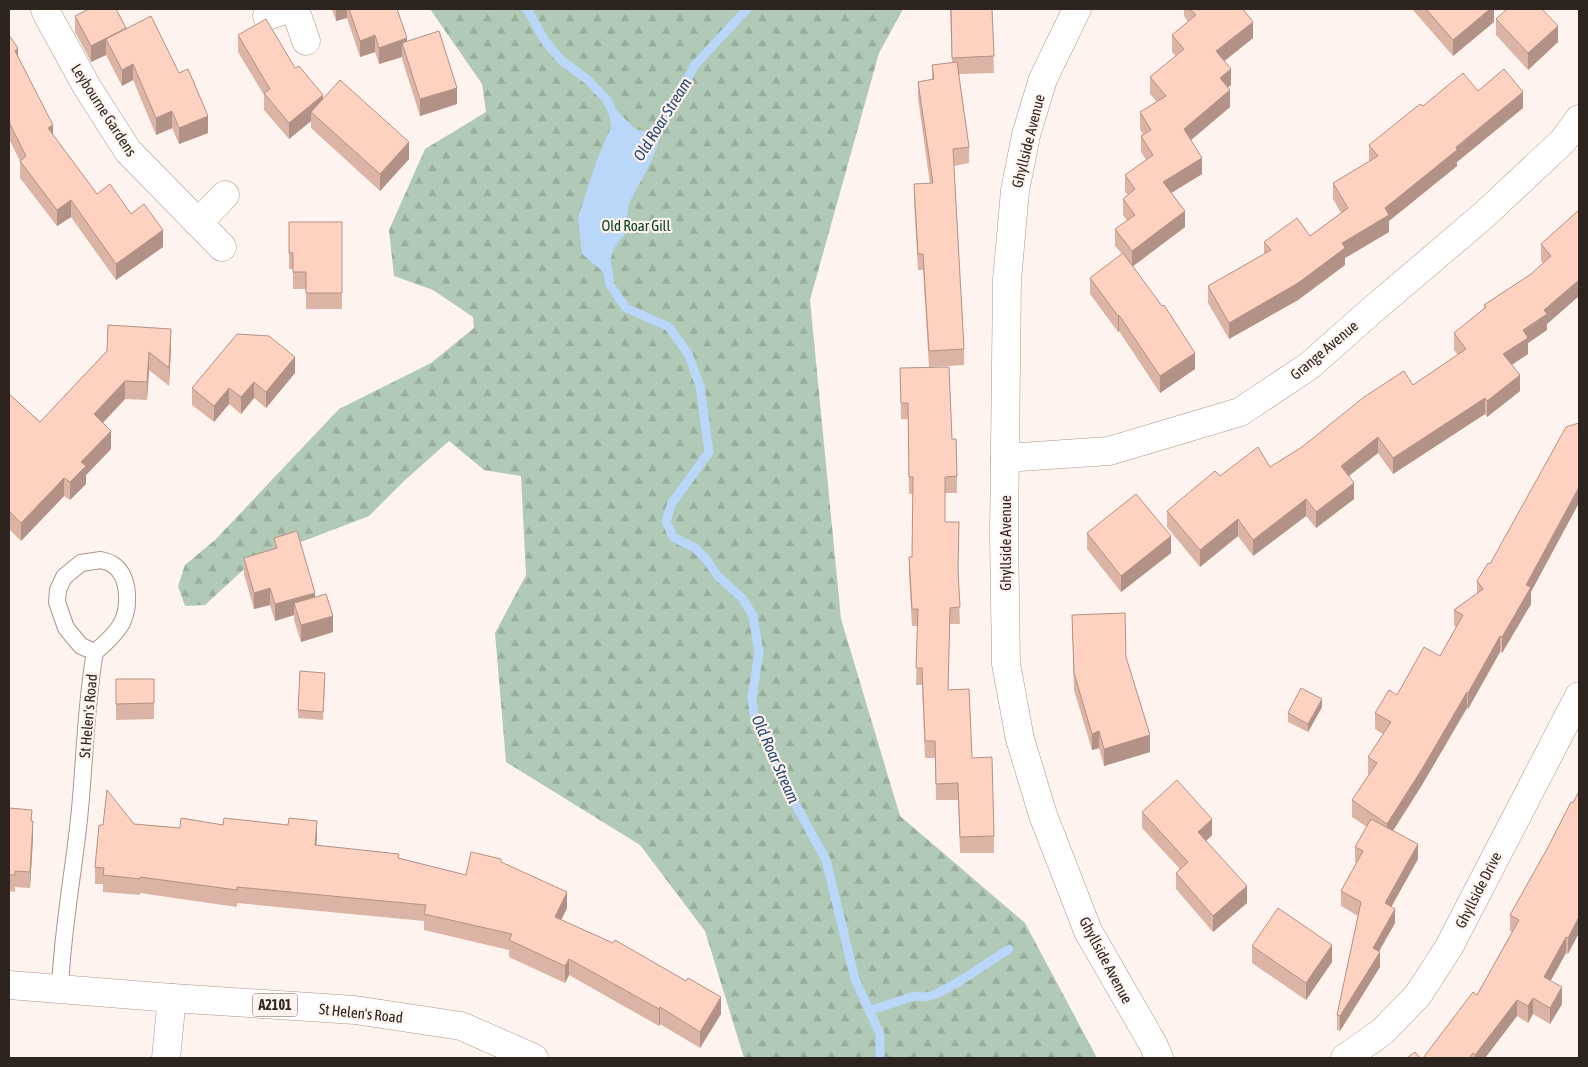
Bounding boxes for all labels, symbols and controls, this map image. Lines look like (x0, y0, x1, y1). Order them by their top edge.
street label: Leybourne Gardens (68, 61, 140, 159)
water label: Old Roar Stream (629, 74, 695, 164)
street label: Ghyllside Avenue (1008, 92, 1048, 189)
park label: Old Roar Gill (601, 217, 671, 234)
street label: Grange Avenue (1287, 317, 1361, 383)
street label: Ghyllside Avenue (997, 495, 1014, 591)
street label: St Helen's Road (76, 673, 100, 759)
water label: Old Roar Stream (749, 712, 804, 806)
street label: Ghyllside Drive (1452, 849, 1505, 931)
street label: Ghyllside Avenue (1076, 914, 1136, 1006)
road number: A2101 (252, 994, 298, 1016)
street label: St Helen's Road (318, 1000, 404, 1026)

